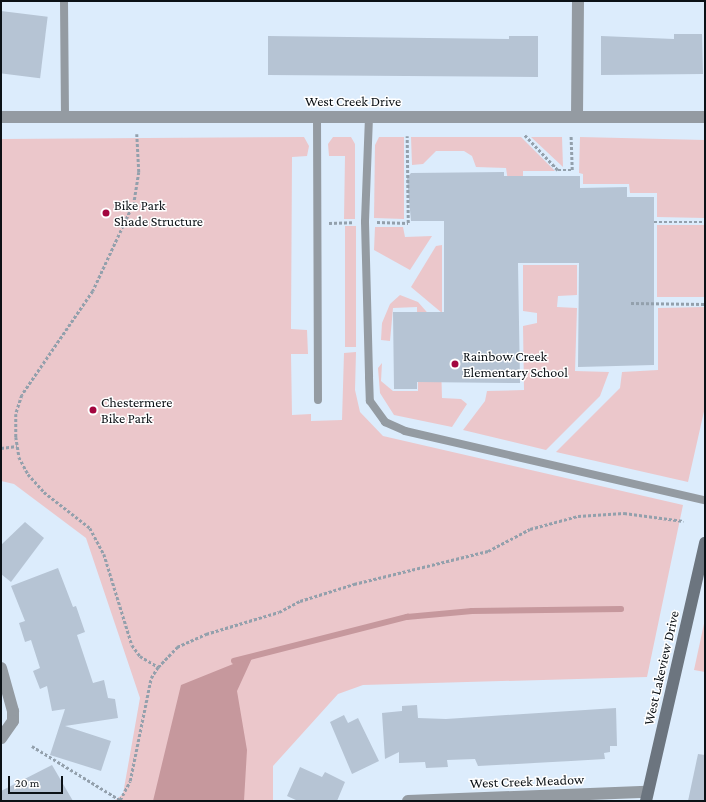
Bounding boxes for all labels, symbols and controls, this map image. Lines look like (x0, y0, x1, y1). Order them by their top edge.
street label: West Creek Drive (305, 93, 401, 109)
place label: Bike Park Shade Structure (114, 197, 203, 230)
marker: Bike Park Shade Structure (101, 208, 111, 218)
place label: Rainbow Creek Elementary School (463, 348, 568, 380)
marker: Rainbow Creek Elementary School (450, 359, 460, 369)
place label: Chestermere Bike Park (101, 394, 172, 426)
marker: Chestermere Bike Park (88, 405, 98, 415)
street label: West Lakeview Drive (640, 609, 682, 727)
scale bar (10, 768, 65, 794)
street label: West Creek Meadow (469, 771, 585, 791)
text: 20 m (15, 776, 39, 790)

